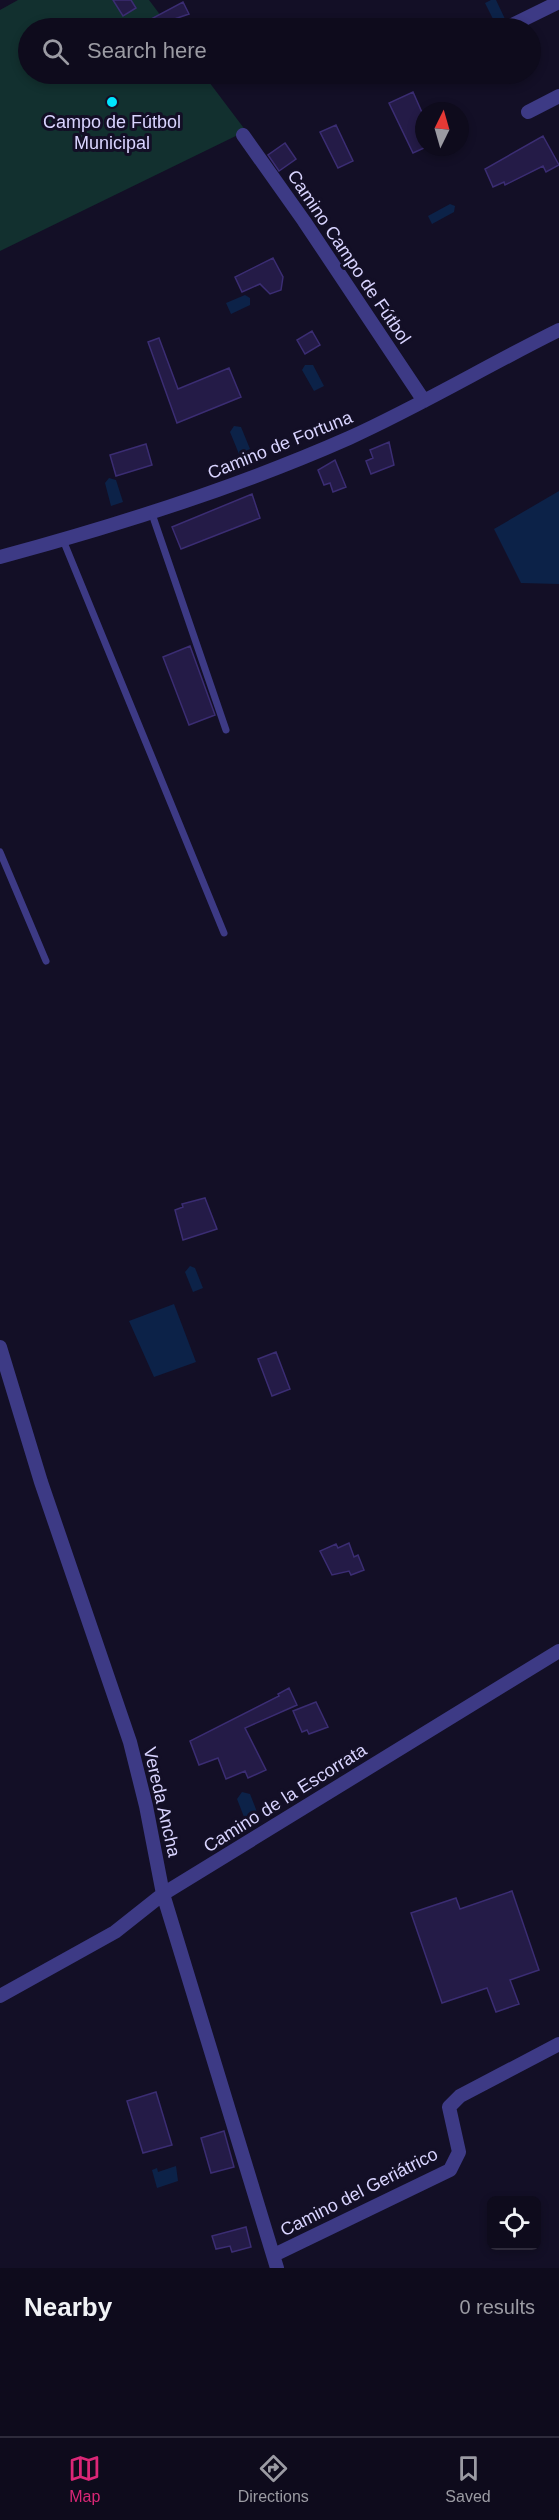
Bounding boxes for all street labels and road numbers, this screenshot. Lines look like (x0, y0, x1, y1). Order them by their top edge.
street label: Camino Campo de Fútbol (283, 166, 415, 348)
street label: Camino de Fortuna (205, 407, 356, 483)
street label: Camino de la Escorrata (200, 1739, 371, 1856)
street label: Vereda Ancha (140, 1745, 185, 1860)
street label: Camino del Geriátrico (277, 2144, 441, 2240)

